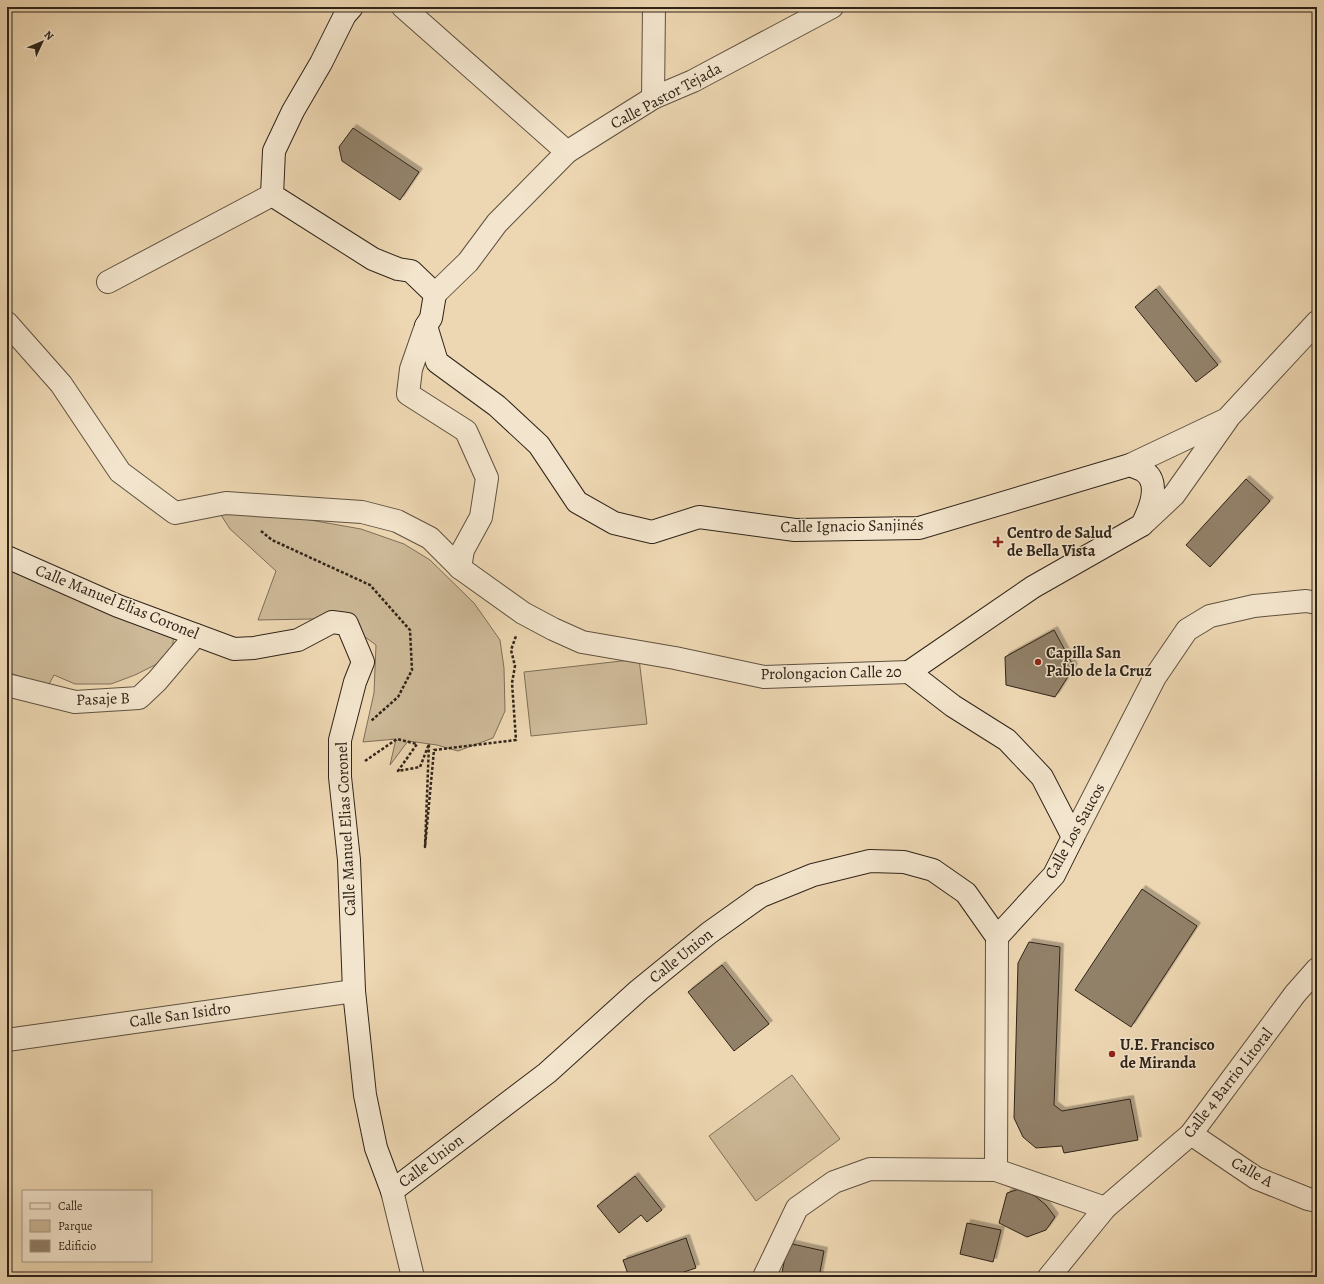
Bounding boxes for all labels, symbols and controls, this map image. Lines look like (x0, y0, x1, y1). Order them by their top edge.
north arrow (22, 22, 62, 62)
text: N (41, 27, 57, 43)
street label: Calle Pastor Tejada (607, 57, 726, 135)
street label: Calle Ignacio Sanjinés (780, 514, 924, 538)
place label: Centro de Salud de Bella Vista (1007, 522, 1113, 562)
marker: Centro de Salud de Bella Vista (992, 536, 1004, 548)
street label: Calle Manuel Elias Coronel (32, 559, 202, 645)
place label: Capilla San Pablo de la Cruz (1046, 642, 1152, 682)
marker: Capilla San Pablo de la Cruz (1033, 657, 1043, 667)
street label: Prolongacion Calle 20 (760, 661, 902, 685)
street label: Pasaje B (76, 687, 130, 711)
street label: Calle Manuel Elias Coronel (330, 741, 362, 917)
street label: Calle Los Saucos (1040, 779, 1110, 883)
street label: Calle Union (644, 923, 718, 989)
street label: Calle San Isidro (128, 997, 232, 1033)
street label: Calle 4 Barrio Litoral (1178, 1023, 1278, 1143)
place label: U.E. Francisco de Miranda (1120, 1034, 1215, 1074)
marker: U.E. Francisco de Miranda (1107, 1049, 1117, 1059)
street label: Calle Union (394, 1129, 468, 1193)
street label: Calle A (1227, 1151, 1278, 1193)
legend (22, 1190, 152, 1262)
text: Calle (58, 1198, 82, 1214)
text: Parque (58, 1218, 93, 1234)
text: Edificio (58, 1238, 96, 1254)

